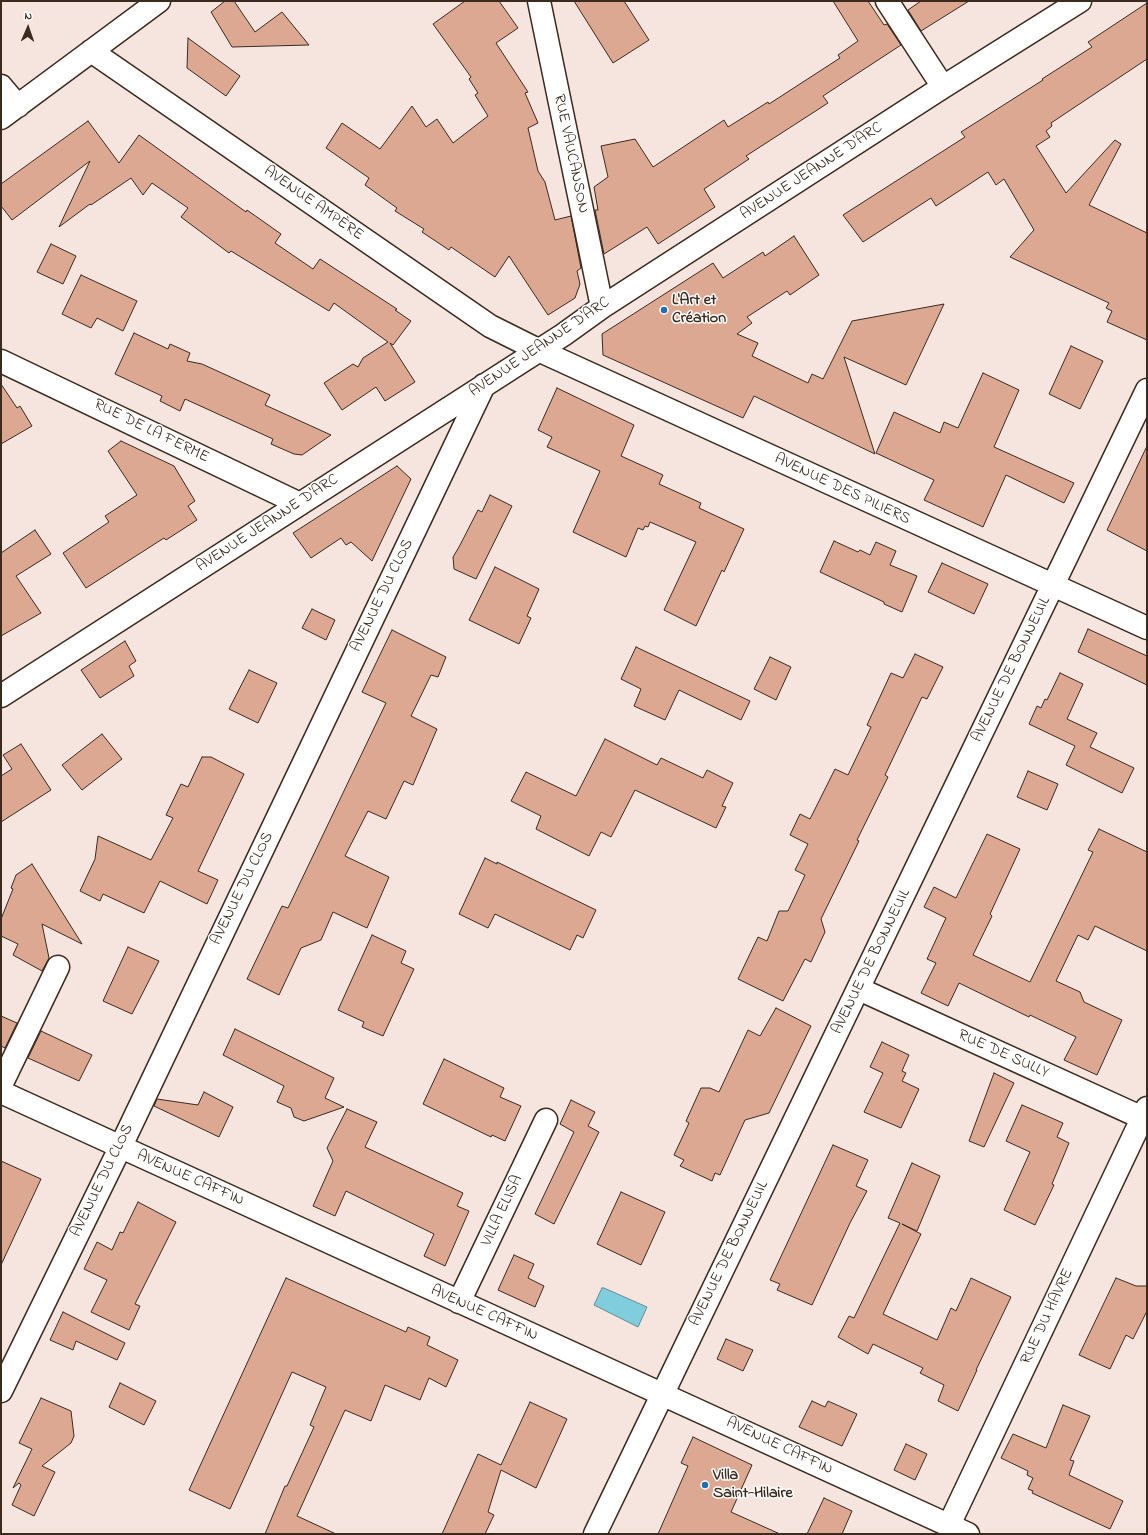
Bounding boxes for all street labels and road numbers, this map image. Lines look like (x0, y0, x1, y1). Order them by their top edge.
street label: RUE VAUCANSON (548, 93, 592, 215)
street label: AVENUE JEANNE D'ARC (737, 119, 887, 225)
street label: AVENUE AMPÈRE (259, 162, 367, 246)
street label: AVENUE JEANNE D'ARC (466, 294, 614, 402)
street label: RUE DE LA FERME (90, 396, 212, 468)
street label: AVENUE DES PILIERS (771, 450, 913, 530)
street label: AVENUE JEANNE D'ARC (193, 471, 343, 577)
street label: AVENUE DU CLOS (347, 537, 419, 655)
street label: AVENUE DE BONNEUIL (968, 594, 1056, 746)
street label: AVENUE DU CLOS (207, 830, 279, 948)
street label: AVENUE DE BONNEUIL (828, 886, 916, 1038)
street label: RUE DE SULLY (954, 1026, 1052, 1084)
street label: AVENUE DU CLOS (67, 1122, 139, 1240)
street label: AVENUE CAFFIN (133, 1147, 247, 1211)
street label: VILLA ELISA (478, 1172, 528, 1250)
street label: AVENUE DE BONNEUIL (686, 1178, 774, 1330)
street label: RUE DU HAVRE (1017, 1266, 1079, 1368)
street label: AVENUE CAFFIN (427, 1282, 541, 1346)
street label: AVENUE CAFFIN (723, 1414, 835, 1480)

